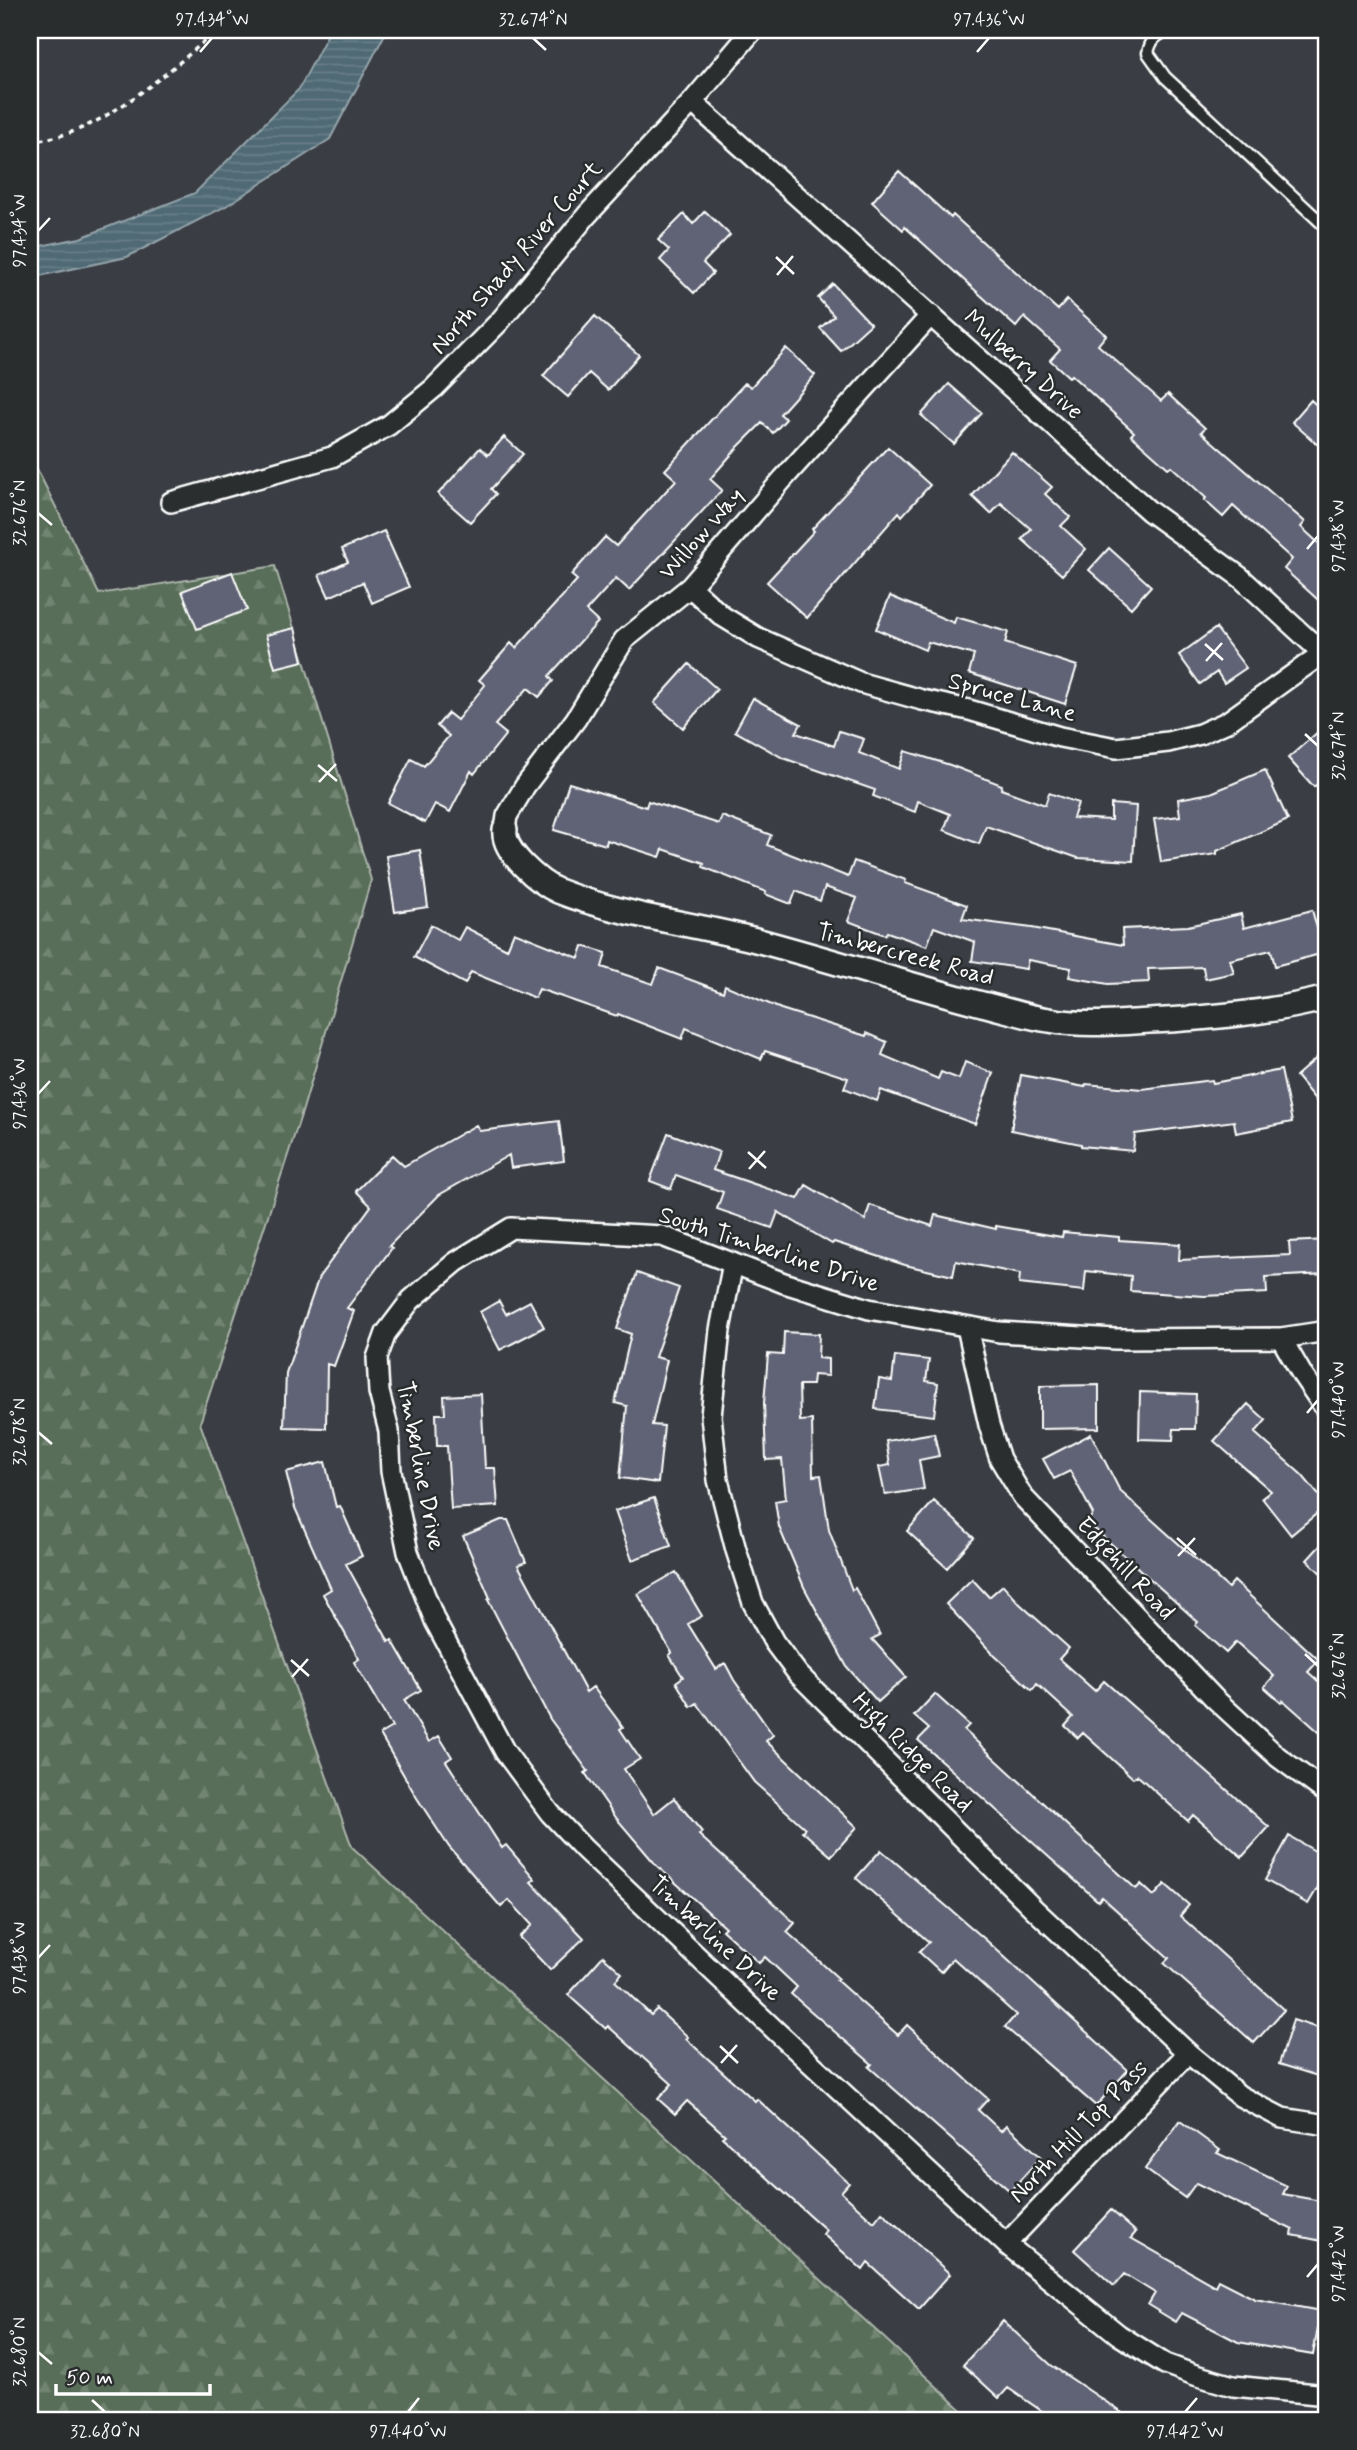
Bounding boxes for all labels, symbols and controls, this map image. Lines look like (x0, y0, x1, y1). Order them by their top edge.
text: 97.434°W (175, 8, 249, 32)
text: 32.674°N (499, 8, 567, 32)
text: 97.436°W (953, 8, 1025, 32)
street label: North Shady River Court (424, 155, 610, 361)
text: 97.434°W (8, 194, 32, 268)
street label: Mulberry Drive (956, 303, 1090, 427)
text: 32.676°N (8, 480, 32, 546)
street label: Willow Way (652, 481, 752, 587)
text: 97.438°W (1327, 500, 1351, 572)
street label: Spruce Lane (945, 666, 1079, 730)
text: 32.674°N (1327, 712, 1351, 780)
street label: Timbercreek Road (813, 916, 997, 994)
text: 97.436°W (8, 1058, 32, 1130)
street label: South Timberline Drive (655, 1200, 883, 1300)
text: 97.440°W (1327, 1362, 1351, 1438)
street label: Timberline Drive (388, 1379, 452, 1553)
text: 32.678°N (8, 1398, 32, 1466)
street label: Edgehill Road (1067, 1510, 1181, 1630)
text: 32.676°N (1327, 1633, 1351, 1699)
street label: High Ridge Road (843, 1686, 979, 1822)
street label: Timberline Drive (642, 1869, 788, 2009)
text: 97.438°W (8, 1922, 32, 1994)
street label: North Hill Top Pass (1003, 2053, 1156, 2210)
text: 97.442°W (1327, 2226, 1351, 2302)
text: 32.680°N (8, 2317, 32, 2387)
scale bar (56, 2352, 210, 2396)
text: 50 m (66, 2364, 113, 2392)
text: 32.680°N (70, 2420, 140, 2444)
text: 97.440°W (370, 2420, 446, 2444)
text: 97.442°W (1147, 2420, 1223, 2444)

